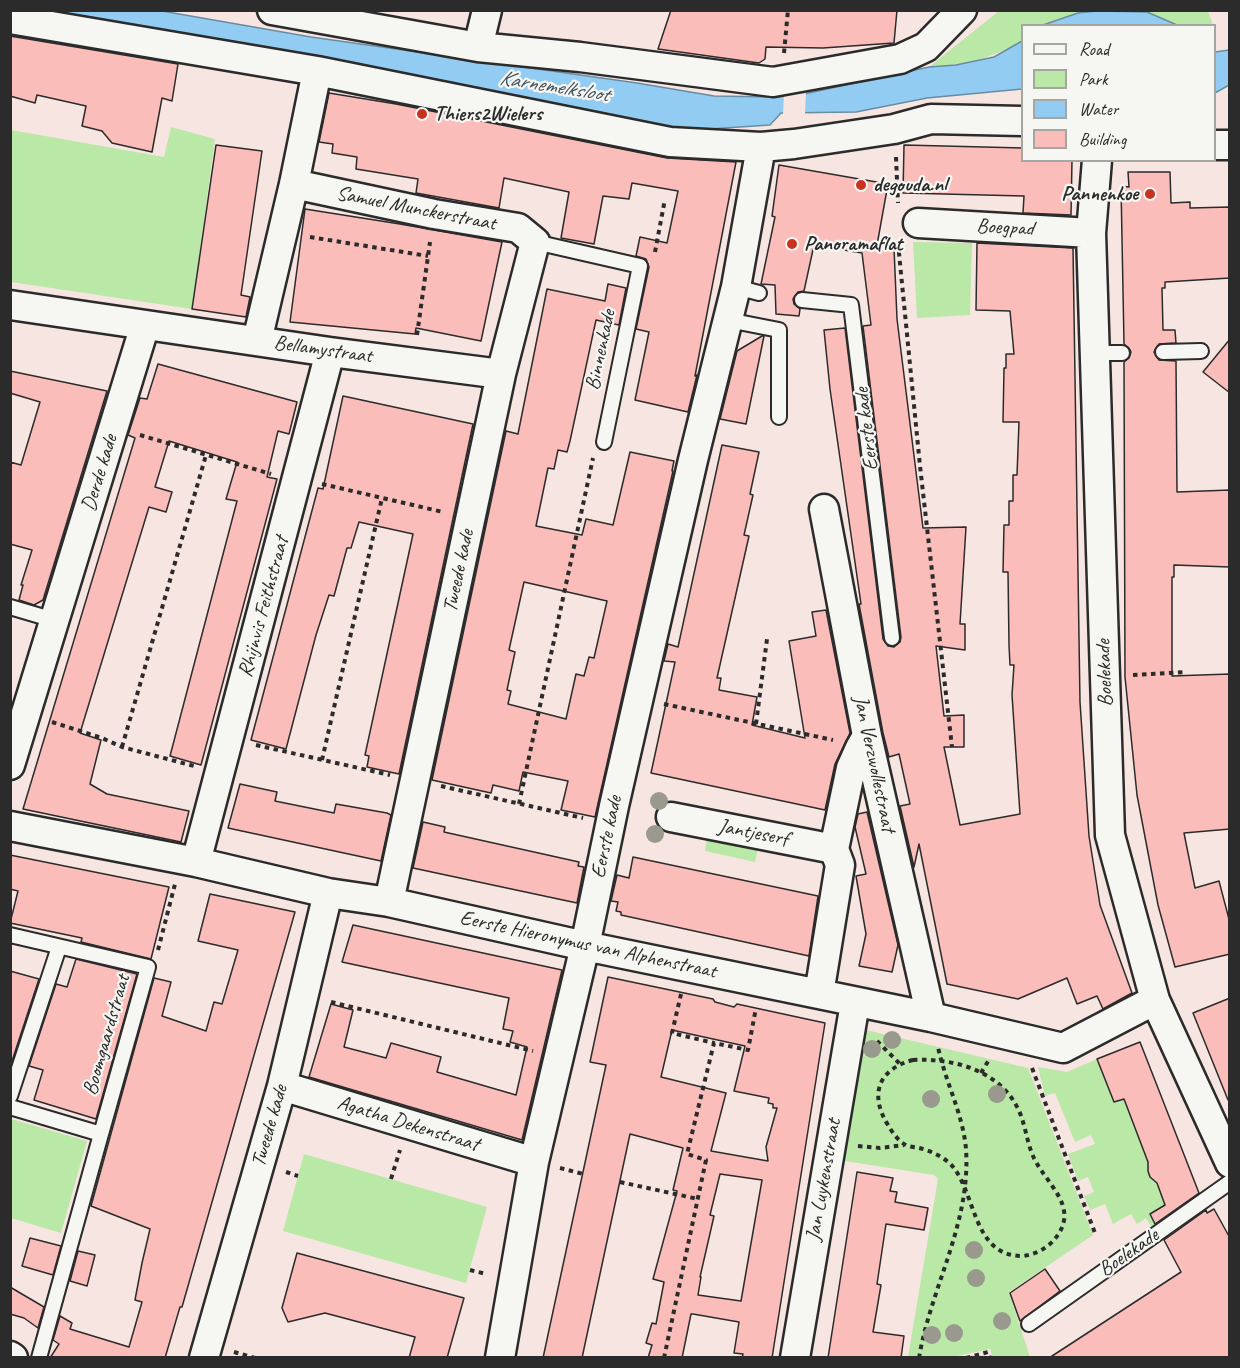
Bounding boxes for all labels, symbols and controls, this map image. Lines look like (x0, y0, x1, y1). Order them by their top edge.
legend (1021, 24, 1216, 162)
text: Road (1079, 38, 1109, 60)
water label: Karnemelksloot (498, 65, 610, 109)
text: Park (1079, 68, 1108, 90)
text: Water (1079, 98, 1118, 120)
place label: Thiers2Wielers (434, 101, 542, 127)
marker: Thiers2Wielers (415, 107, 429, 121)
text: Building (1079, 128, 1126, 150)
place label: degouda.nl (873, 172, 947, 198)
marker: degouda.nl (854, 178, 868, 192)
street label: Samuel Munckerstraat (334, 181, 498, 237)
place label: Pannenkoe (1061, 181, 1138, 207)
marker: Pannenkoe (1143, 187, 1157, 201)
street label: Boegpad (976, 214, 1034, 242)
place label: Panoramaflat (804, 231, 902, 257)
marker: Panoramaflat (785, 237, 799, 251)
street label: Binnenkade (580, 307, 622, 393)
street label: Bellamystraat (272, 331, 374, 369)
street label: Eerste kade (849, 386, 885, 472)
street label: Derde kade (76, 432, 124, 514)
street label: Tweede kade (438, 527, 480, 615)
street label: Rhijnvis Feithstraat (233, 534, 295, 680)
street label: Boelekade (1091, 639, 1119, 707)
street label: Jan Verzwollestraat (847, 693, 901, 835)
street label: Eerste kade (586, 794, 628, 880)
street label: Jantjeserf (716, 814, 790, 852)
street label: Eerste Hieronymus van Alphenstraat (457, 905, 719, 985)
street label: Boomgaardstraat (78, 972, 136, 1098)
street label: Tweede kade (246, 1082, 294, 1170)
street label: Agatha Dekenstraat (334, 1091, 482, 1157)
street label: Jan Luykenstraat (801, 1117, 847, 1243)
street label: Boelekade (1094, 1223, 1164, 1283)

